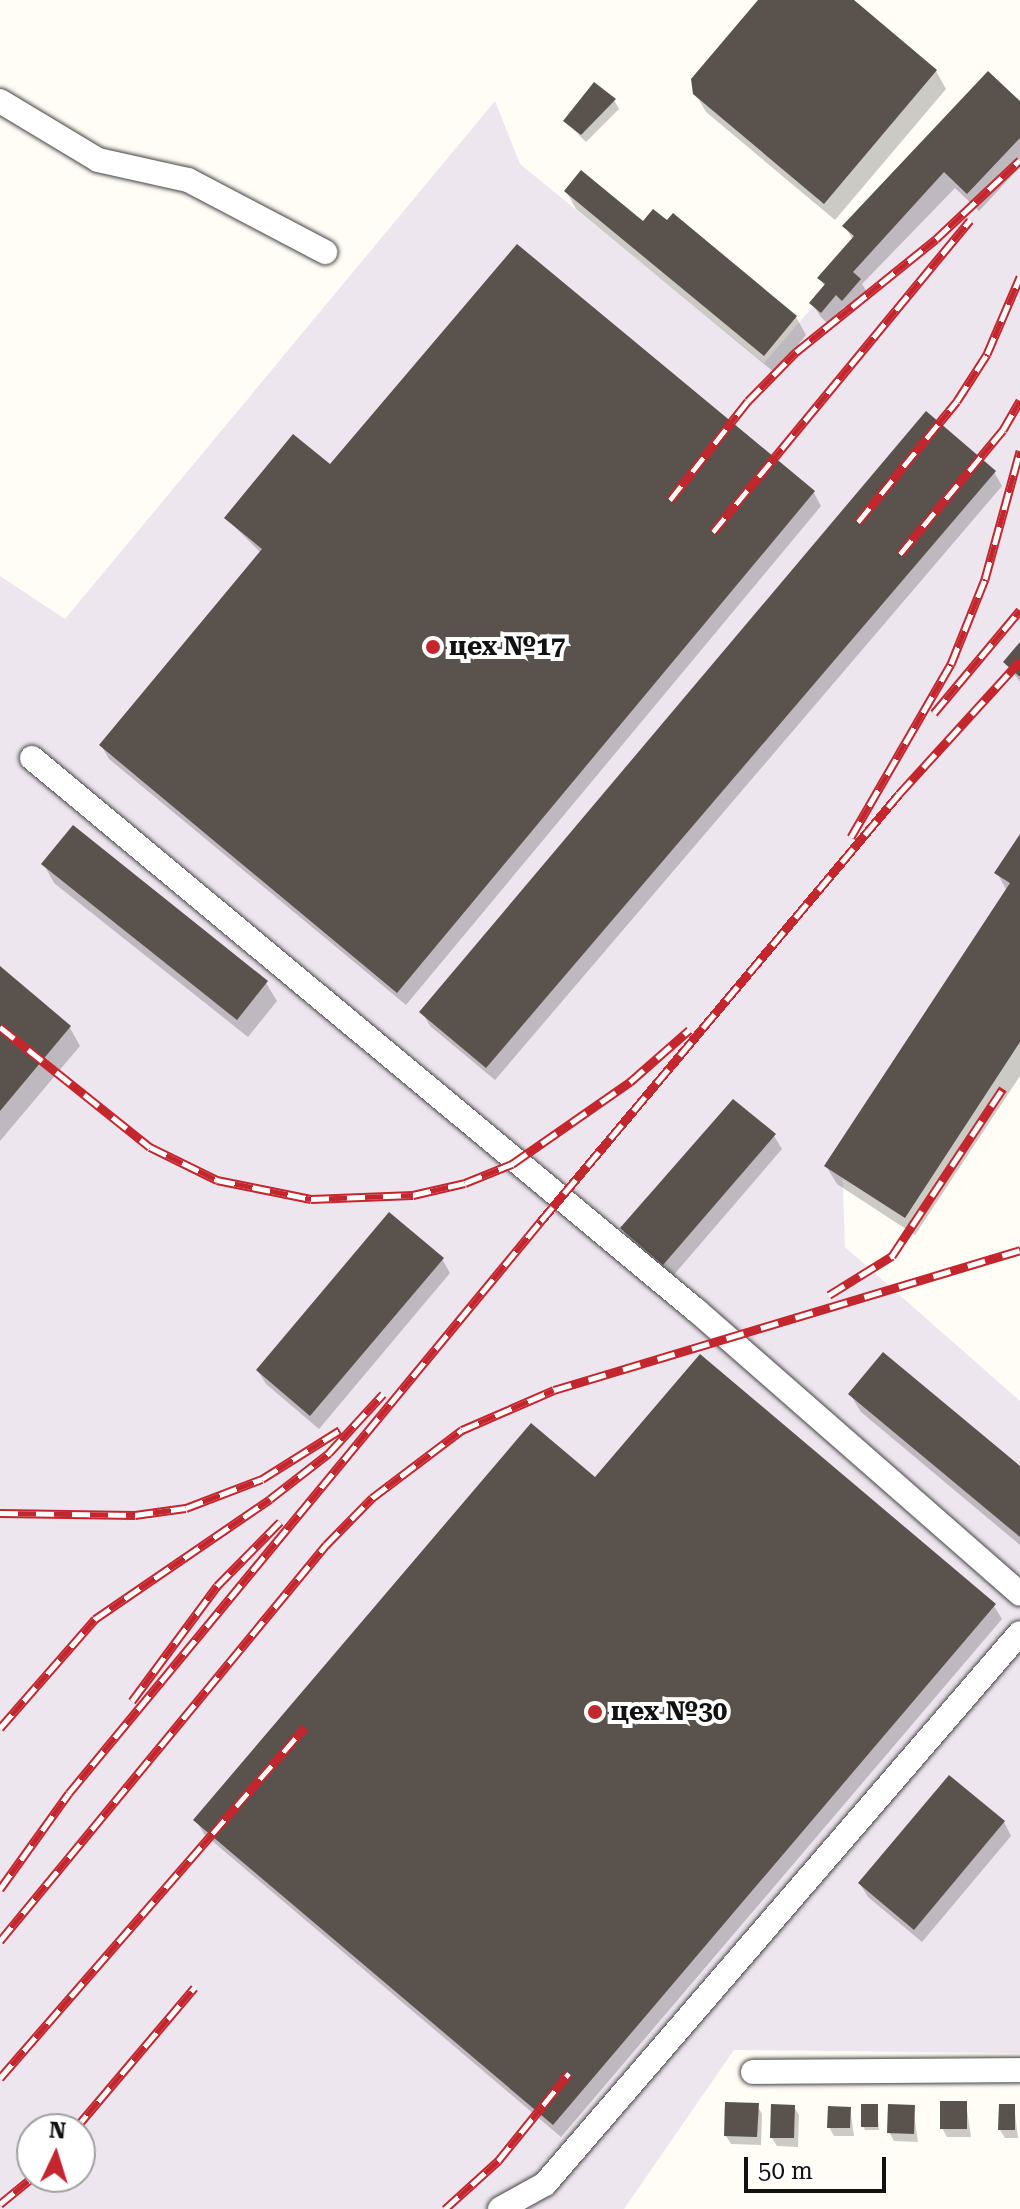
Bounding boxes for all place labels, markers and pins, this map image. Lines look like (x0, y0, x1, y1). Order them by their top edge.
place label: цех №17 (449, 631, 565, 663)
marker: цех №17 (424, 638, 442, 656)
place label: цех №30 (611, 1696, 727, 1728)
marker: цех №30 (586, 1703, 604, 1721)

